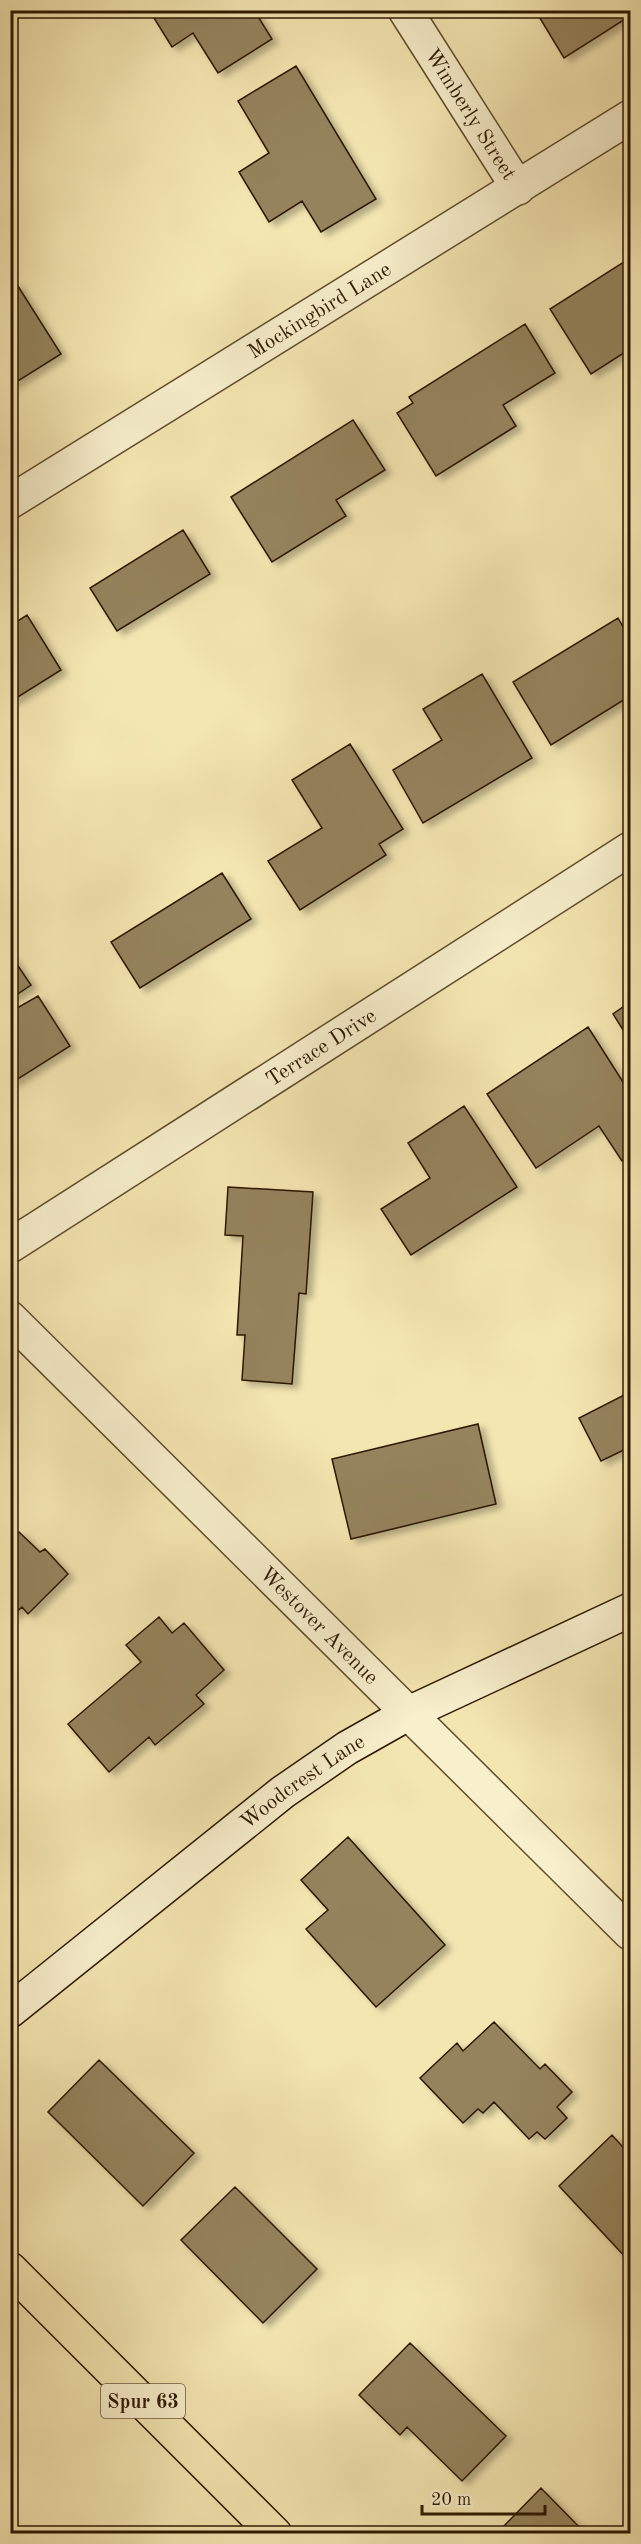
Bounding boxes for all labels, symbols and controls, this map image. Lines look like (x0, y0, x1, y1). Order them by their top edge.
street label: Wimberly Street (420, 45, 519, 184)
street label: Mockingbird Lane (245, 259, 395, 363)
street label: Terrace Drive (263, 1005, 380, 1091)
street label: Westover Avenue (255, 1563, 382, 1689)
street label: Woodcrest Lane (237, 1731, 369, 1834)
road number: Spur 63 (101, 2384, 185, 2418)
scale bar (422, 2478, 545, 2516)
text: 20 m (431, 2491, 471, 2509)

